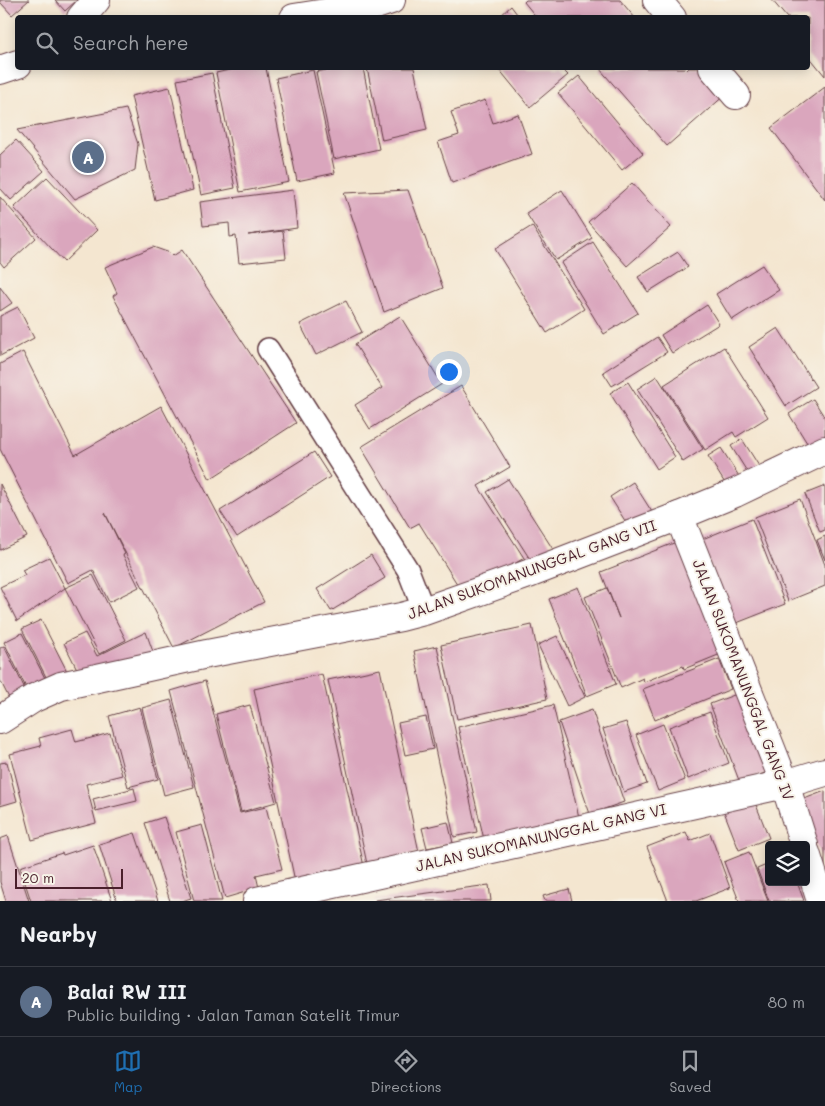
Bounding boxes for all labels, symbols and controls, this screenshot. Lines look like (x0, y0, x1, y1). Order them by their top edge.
search box (15, 15, 810, 70)
icon: search (33, 29, 61, 57)
text: Search here (73, 30, 189, 55)
pin: A (72, 138, 104, 176)
your location (436, 359, 462, 385)
street label: JALAN SUKOMANUNGGAL GANG VII (405, 515, 659, 623)
street label: JALAN SUKOMANUNGGAL GANG IV (689, 556, 799, 803)
street label: JALAN SUKOMANUNGGAL GANG VI (413, 798, 668, 876)
map controls (765, 841, 810, 886)
button: layers (765, 841, 810, 886)
scale bar (15, 866, 122, 889)
text: 20 m (22, 868, 54, 887)
text: Nearby (20, 920, 97, 947)
text: Balai RW III (67, 979, 187, 1004)
text: A (30, 991, 42, 1012)
text: 80 m (768, 991, 805, 1012)
text: Public building · Jalan Taman Satelit Timur (67, 1004, 400, 1025)
tab: Map (114, 1047, 142, 1096)
tab: Directions (370, 1047, 442, 1096)
tab: Saved (669, 1047, 711, 1096)

